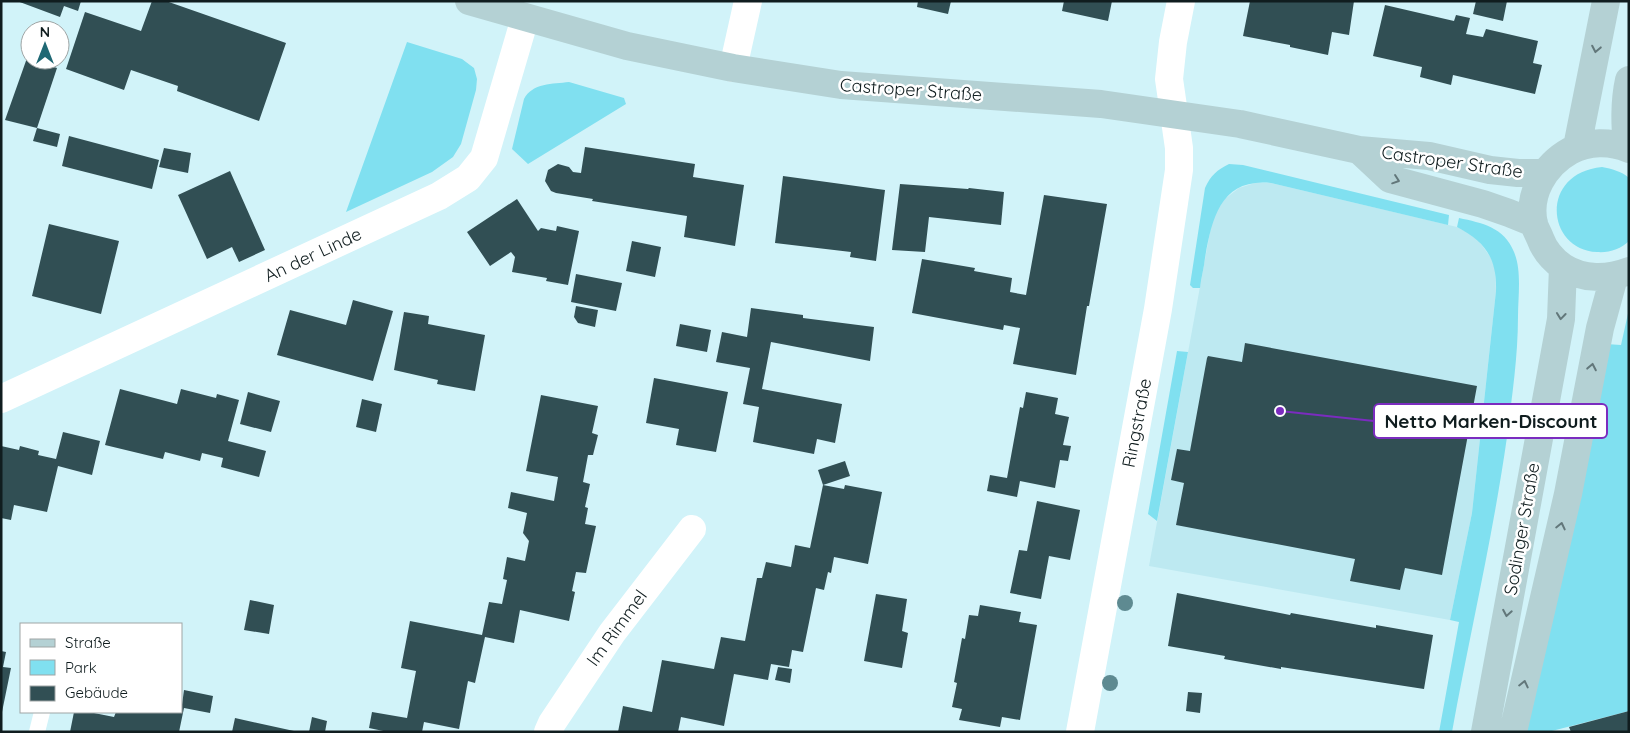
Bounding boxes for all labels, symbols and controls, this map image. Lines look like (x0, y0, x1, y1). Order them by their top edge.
north arrow (20, 20, 70, 70)
text: N (40, 23, 50, 41)
one-way arrow (1592, 45, 1602, 54)
street label: Castroper Straße (839, 73, 983, 106)
street label: Castroper Straße (1380, 140, 1524, 183)
one-way arrow (1392, 175, 1400, 185)
street label: An der Linde (260, 222, 365, 287)
one-way arrow (1556, 312, 1567, 320)
one-way arrow (1587, 362, 1597, 371)
street label: Ringstraße (1117, 376, 1156, 470)
callout: Netto Marken-Discount (1374, 404, 1607, 438)
text: Netto Marken-Discount (1384, 409, 1598, 433)
street label: Sodinger Straße (1499, 461, 1544, 597)
one-way arrow (1555, 521, 1566, 530)
street label: Im Rimmel (581, 585, 652, 670)
one-way arrow (1502, 609, 1513, 618)
legend (20, 623, 182, 713)
text: Straße (65, 633, 111, 652)
text: Park (65, 658, 97, 677)
one-way arrow (1518, 680, 1529, 689)
text: Gebäude (65, 683, 128, 702)

